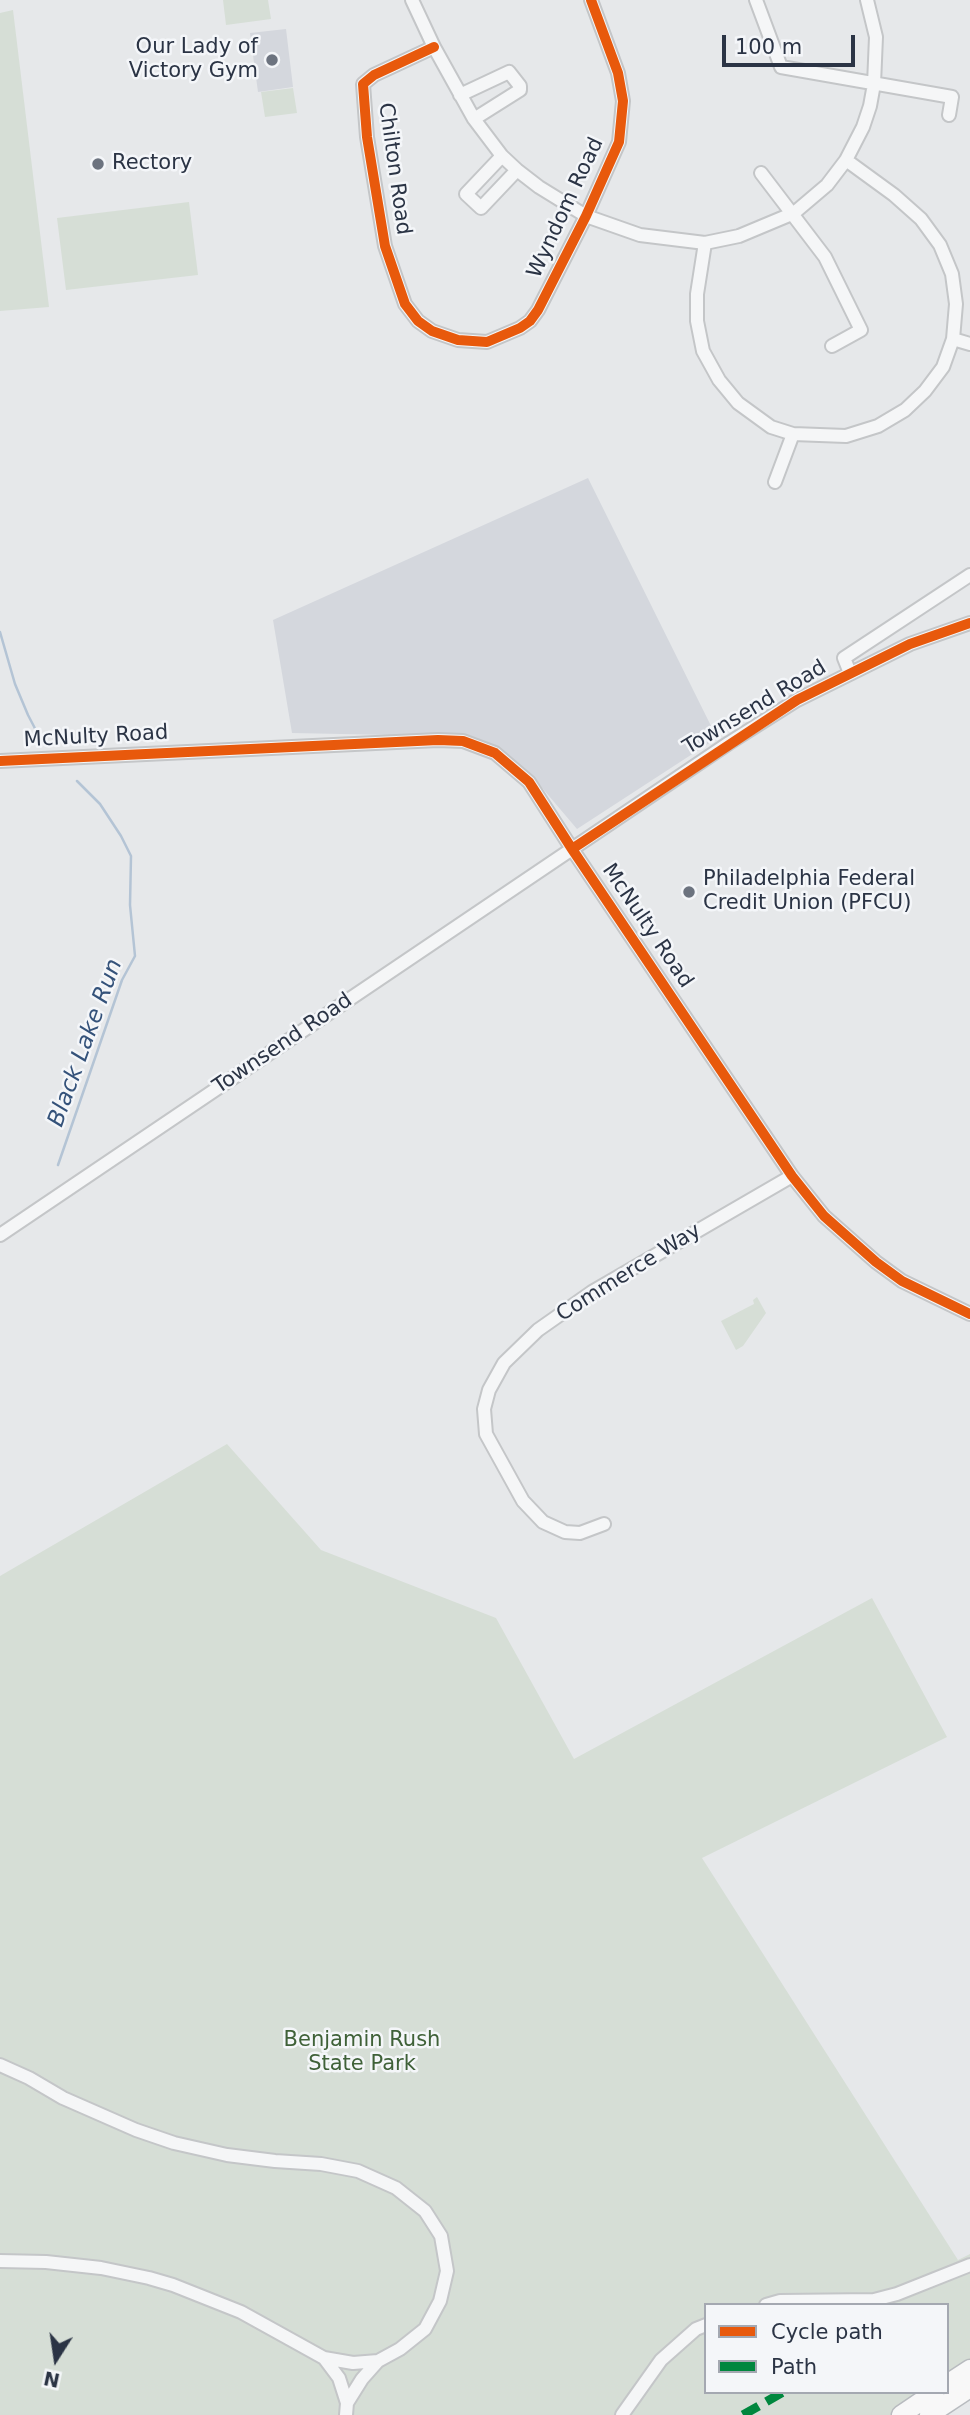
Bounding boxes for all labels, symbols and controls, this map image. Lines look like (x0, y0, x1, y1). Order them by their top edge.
scale bar (725, 21, 858, 65)
place label: Our Lady of Victory Gym (129, 35, 258, 85)
text: 100 m (735, 35, 802, 59)
marker: Our Lady of Victory Gym (264, 52, 280, 68)
street label: Chilton Road (372, 101, 416, 237)
street label: Wyndom Road (522, 134, 610, 282)
place label: Rectory (112, 151, 192, 177)
marker: Rectory (90, 156, 106, 172)
street label: Townsend Road (679, 655, 831, 761)
street label: McNulty Road (23, 721, 169, 753)
street label: McNulty Road (596, 859, 698, 993)
place label: Philadelphia Federal Credit Union (PFCU) (703, 867, 915, 917)
marker: Philadelphia Federal Credit Union (PFCU) (681, 884, 697, 900)
water label: Black Lake Run (43, 955, 129, 1131)
street label: Townsend Road (209, 988, 357, 1100)
street label: Commerce Way (552, 1218, 706, 1328)
park label: Benjamin Rush State Park (284, 2028, 440, 2078)
legend (704, 2303, 949, 2394)
text: Cycle path (771, 2320, 883, 2344)
north arrow (21, 2324, 91, 2394)
text: Path (771, 2355, 817, 2379)
text: N (42, 2367, 62, 2392)

